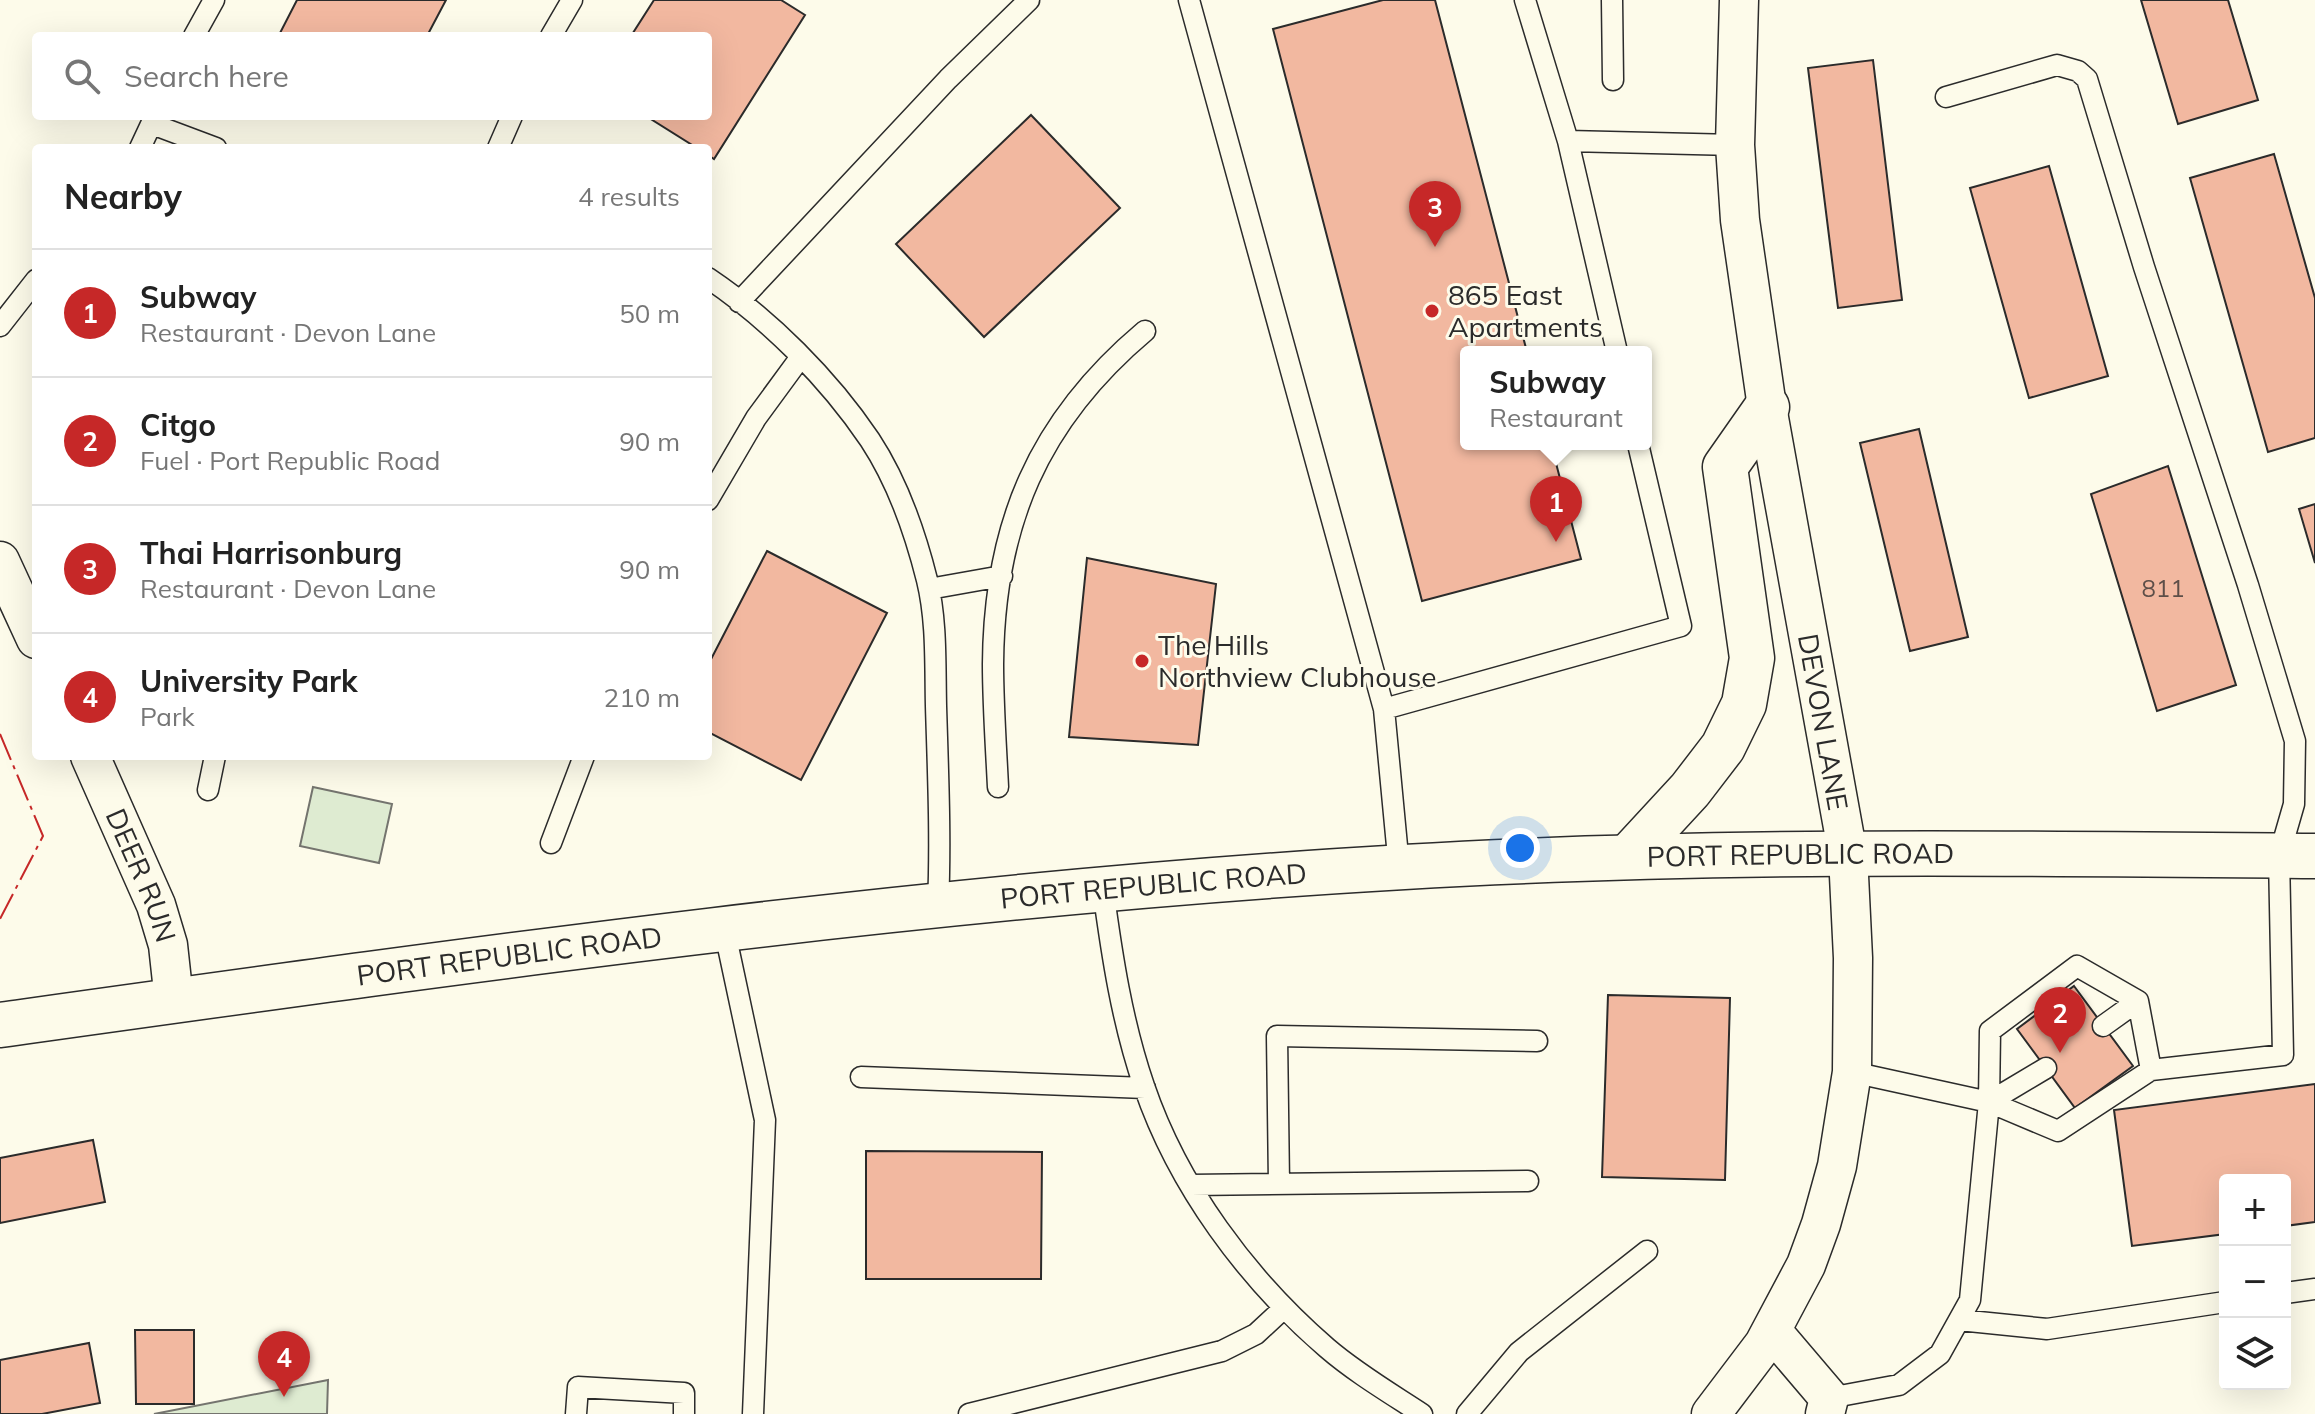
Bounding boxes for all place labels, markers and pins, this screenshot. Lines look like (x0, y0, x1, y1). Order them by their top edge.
pin: 3 (1409, 181, 1461, 247)
place label: 865 East Apartments (1448, 277, 1603, 344)
marker: 865 East Apartments (1423, 302, 1441, 320)
pin: 1 (1530, 476, 1582, 542)
place label: The Hills Northview Clubhouse (1158, 627, 1437, 694)
marker: The Hills Northview Clubhouse (1133, 652, 1151, 670)
pin: 2 (2034, 987, 2086, 1053)
pin: 4 (258, 1331, 310, 1397)

